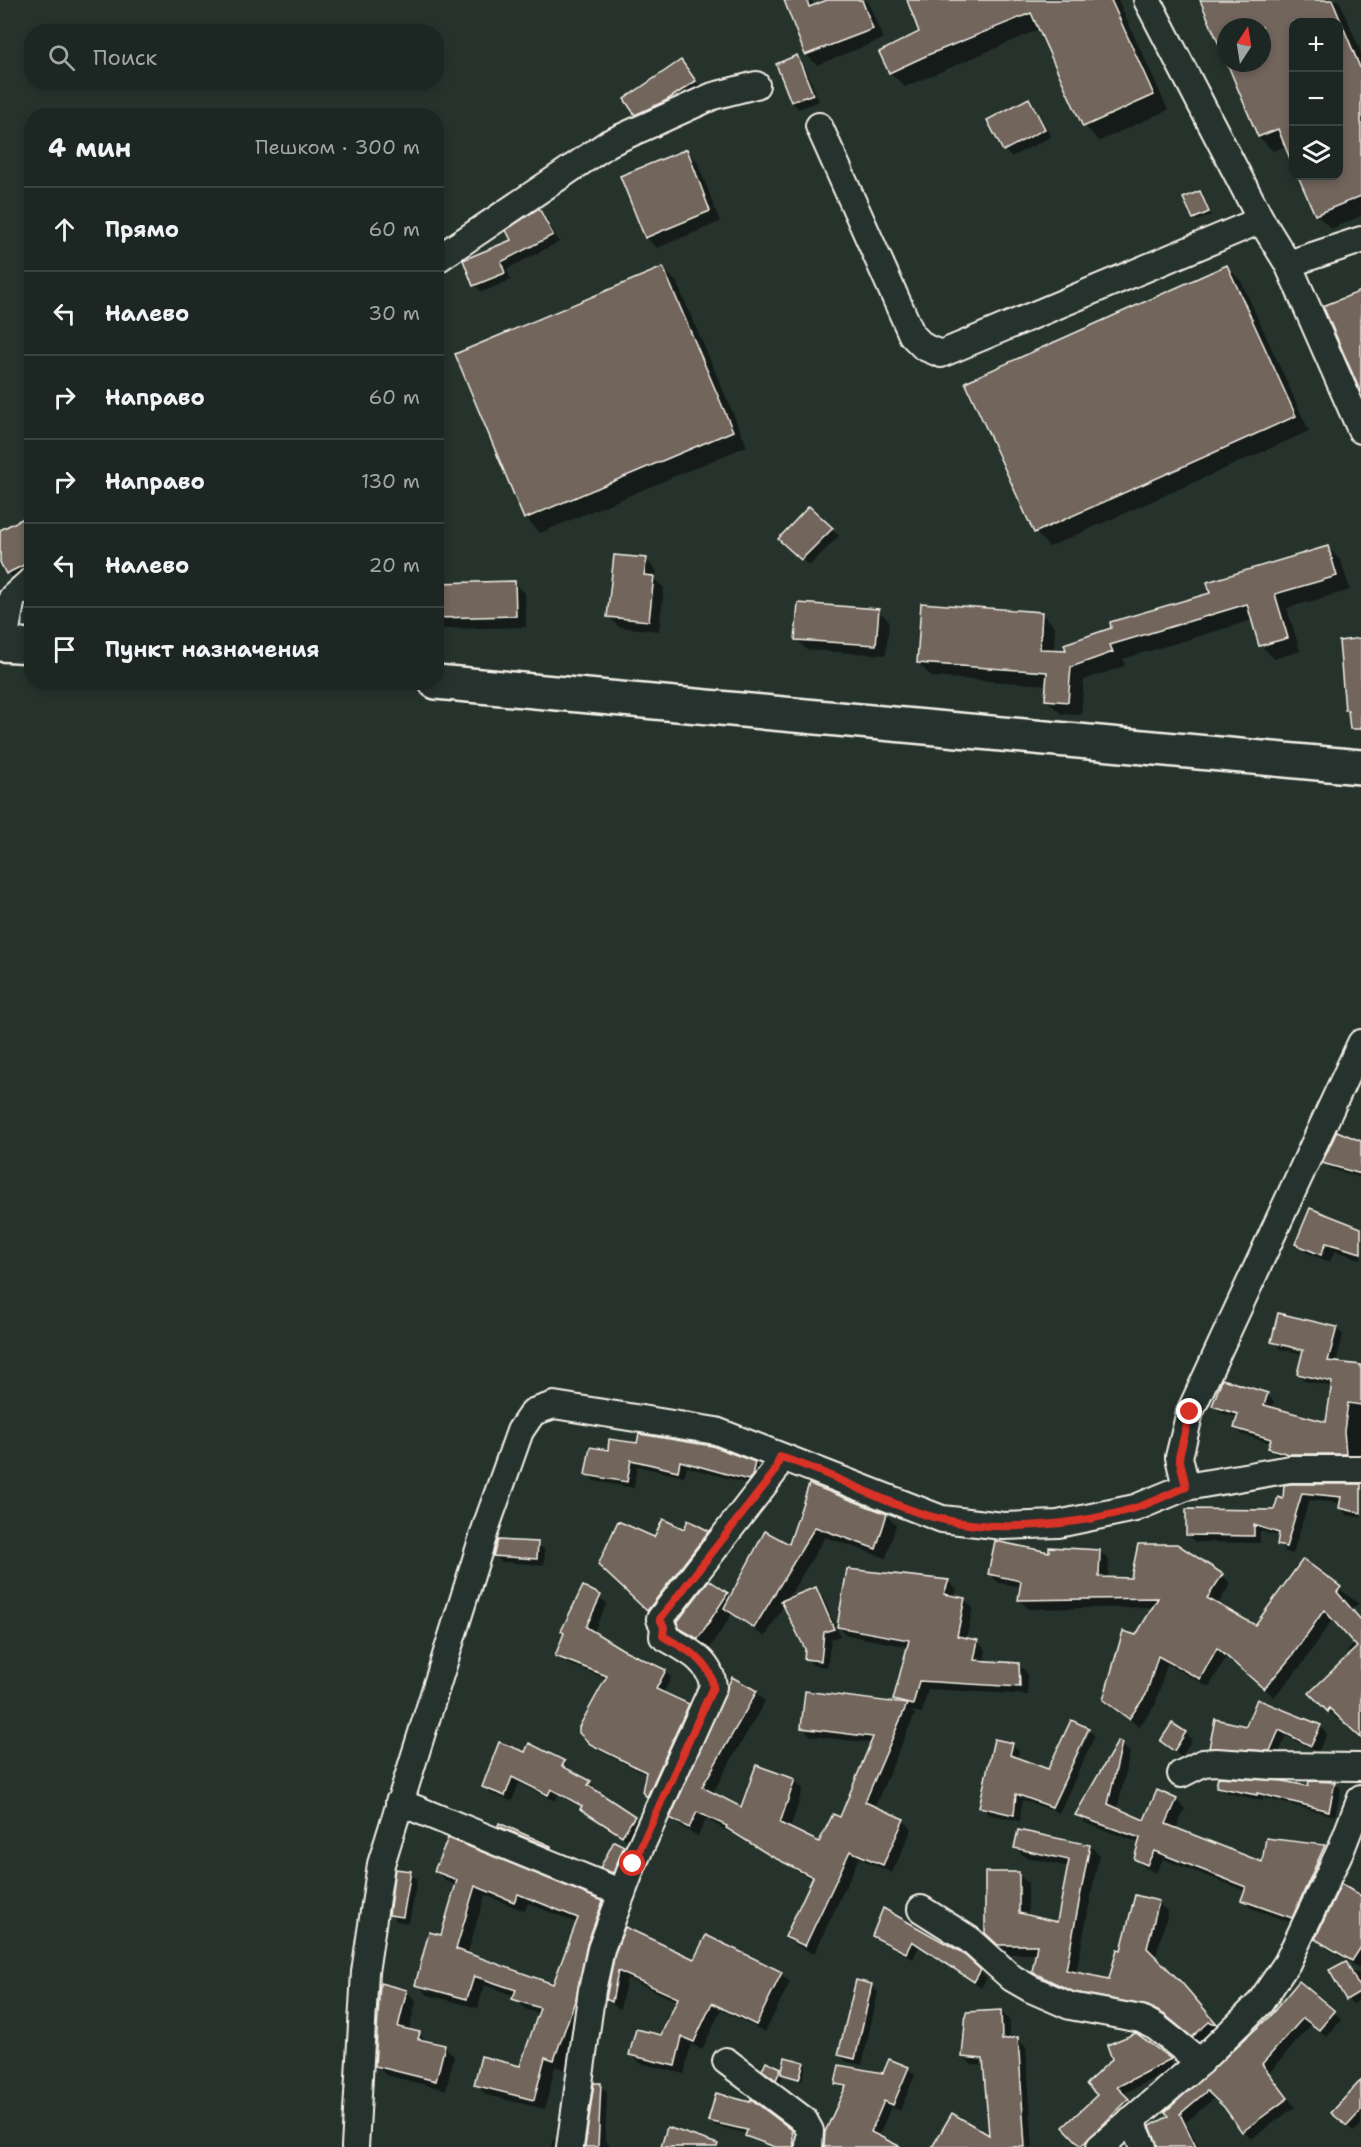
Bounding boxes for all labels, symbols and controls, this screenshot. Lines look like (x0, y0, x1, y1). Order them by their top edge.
north arrow (1217, 18, 1271, 72)
map controls (1289, 18, 1343, 180)
button: + (1289, 18, 1343, 72)
search box (24, 24, 444, 90)
icon: search (45, 41, 78, 74)
text: Поиск (93, 43, 157, 72)
button: − (1289, 72, 1343, 126)
button: layers (1289, 126, 1343, 180)
text: 4 мин (48, 130, 131, 165)
text: Пешком · 300 m (255, 134, 420, 160)
icon: ahead (48, 213, 81, 246)
text: Прямо (105, 215, 179, 244)
text: 60 m (368, 216, 420, 242)
icon: left (48, 297, 81, 330)
text: Налево (105, 299, 189, 328)
text: 30 m (368, 300, 420, 326)
icon: right (48, 381, 81, 414)
text: Направо (105, 383, 205, 412)
text: 60 m (368, 384, 420, 410)
icon: right (48, 465, 81, 498)
text: Направо (105, 467, 205, 496)
text: 130 m (361, 468, 420, 494)
icon: left (48, 549, 81, 582)
text: Налево (105, 551, 189, 580)
text: 20 m (369, 552, 420, 578)
icon: arrive (48, 633, 81, 666)
text: Пункт назначения (105, 635, 319, 664)
route end (1176, 1398, 1202, 1424)
route start (619, 1850, 645, 1876)

